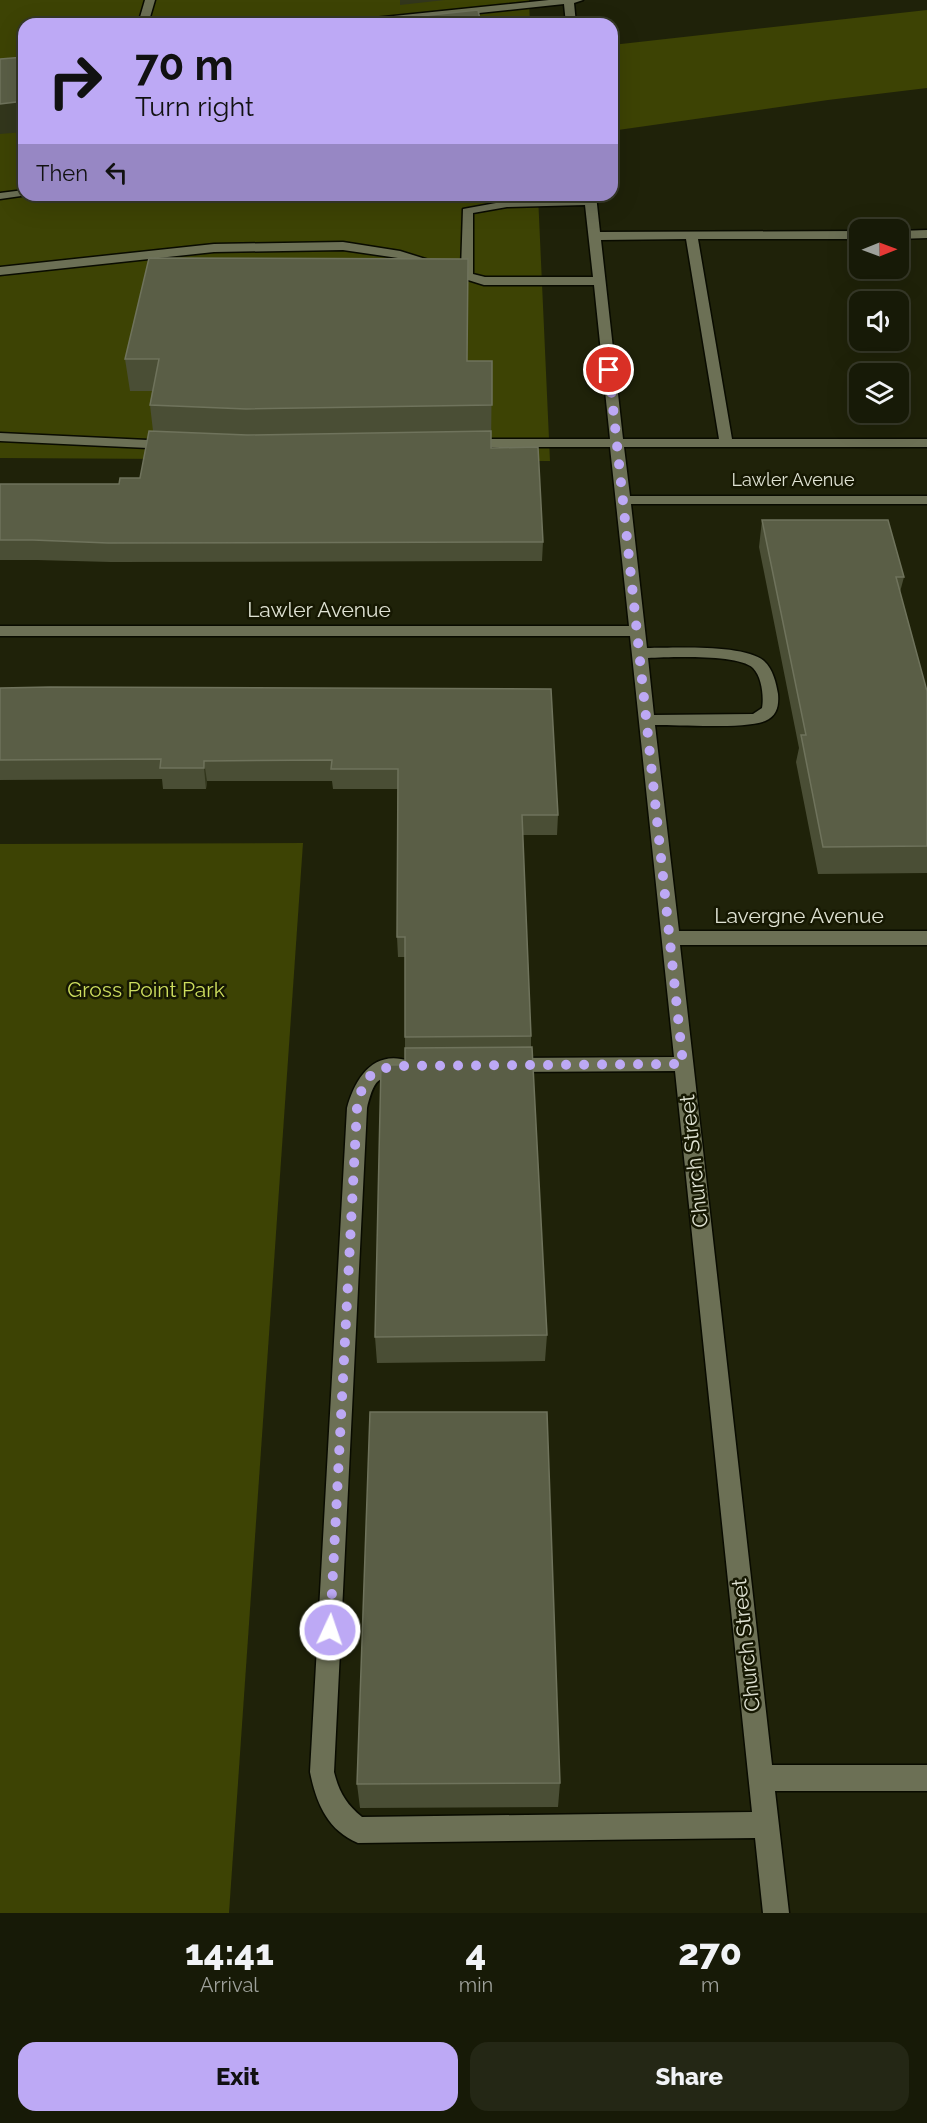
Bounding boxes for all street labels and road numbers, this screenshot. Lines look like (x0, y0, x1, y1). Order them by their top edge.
street label: Lawler Avenue (731, 469, 855, 490)
street label: Lawler Avenue (247, 597, 391, 622)
street label: Lavergne Avenue (714, 903, 884, 928)
street label: Church Street (674, 1093, 713, 1229)
street label: Church Street (726, 1577, 765, 1713)

